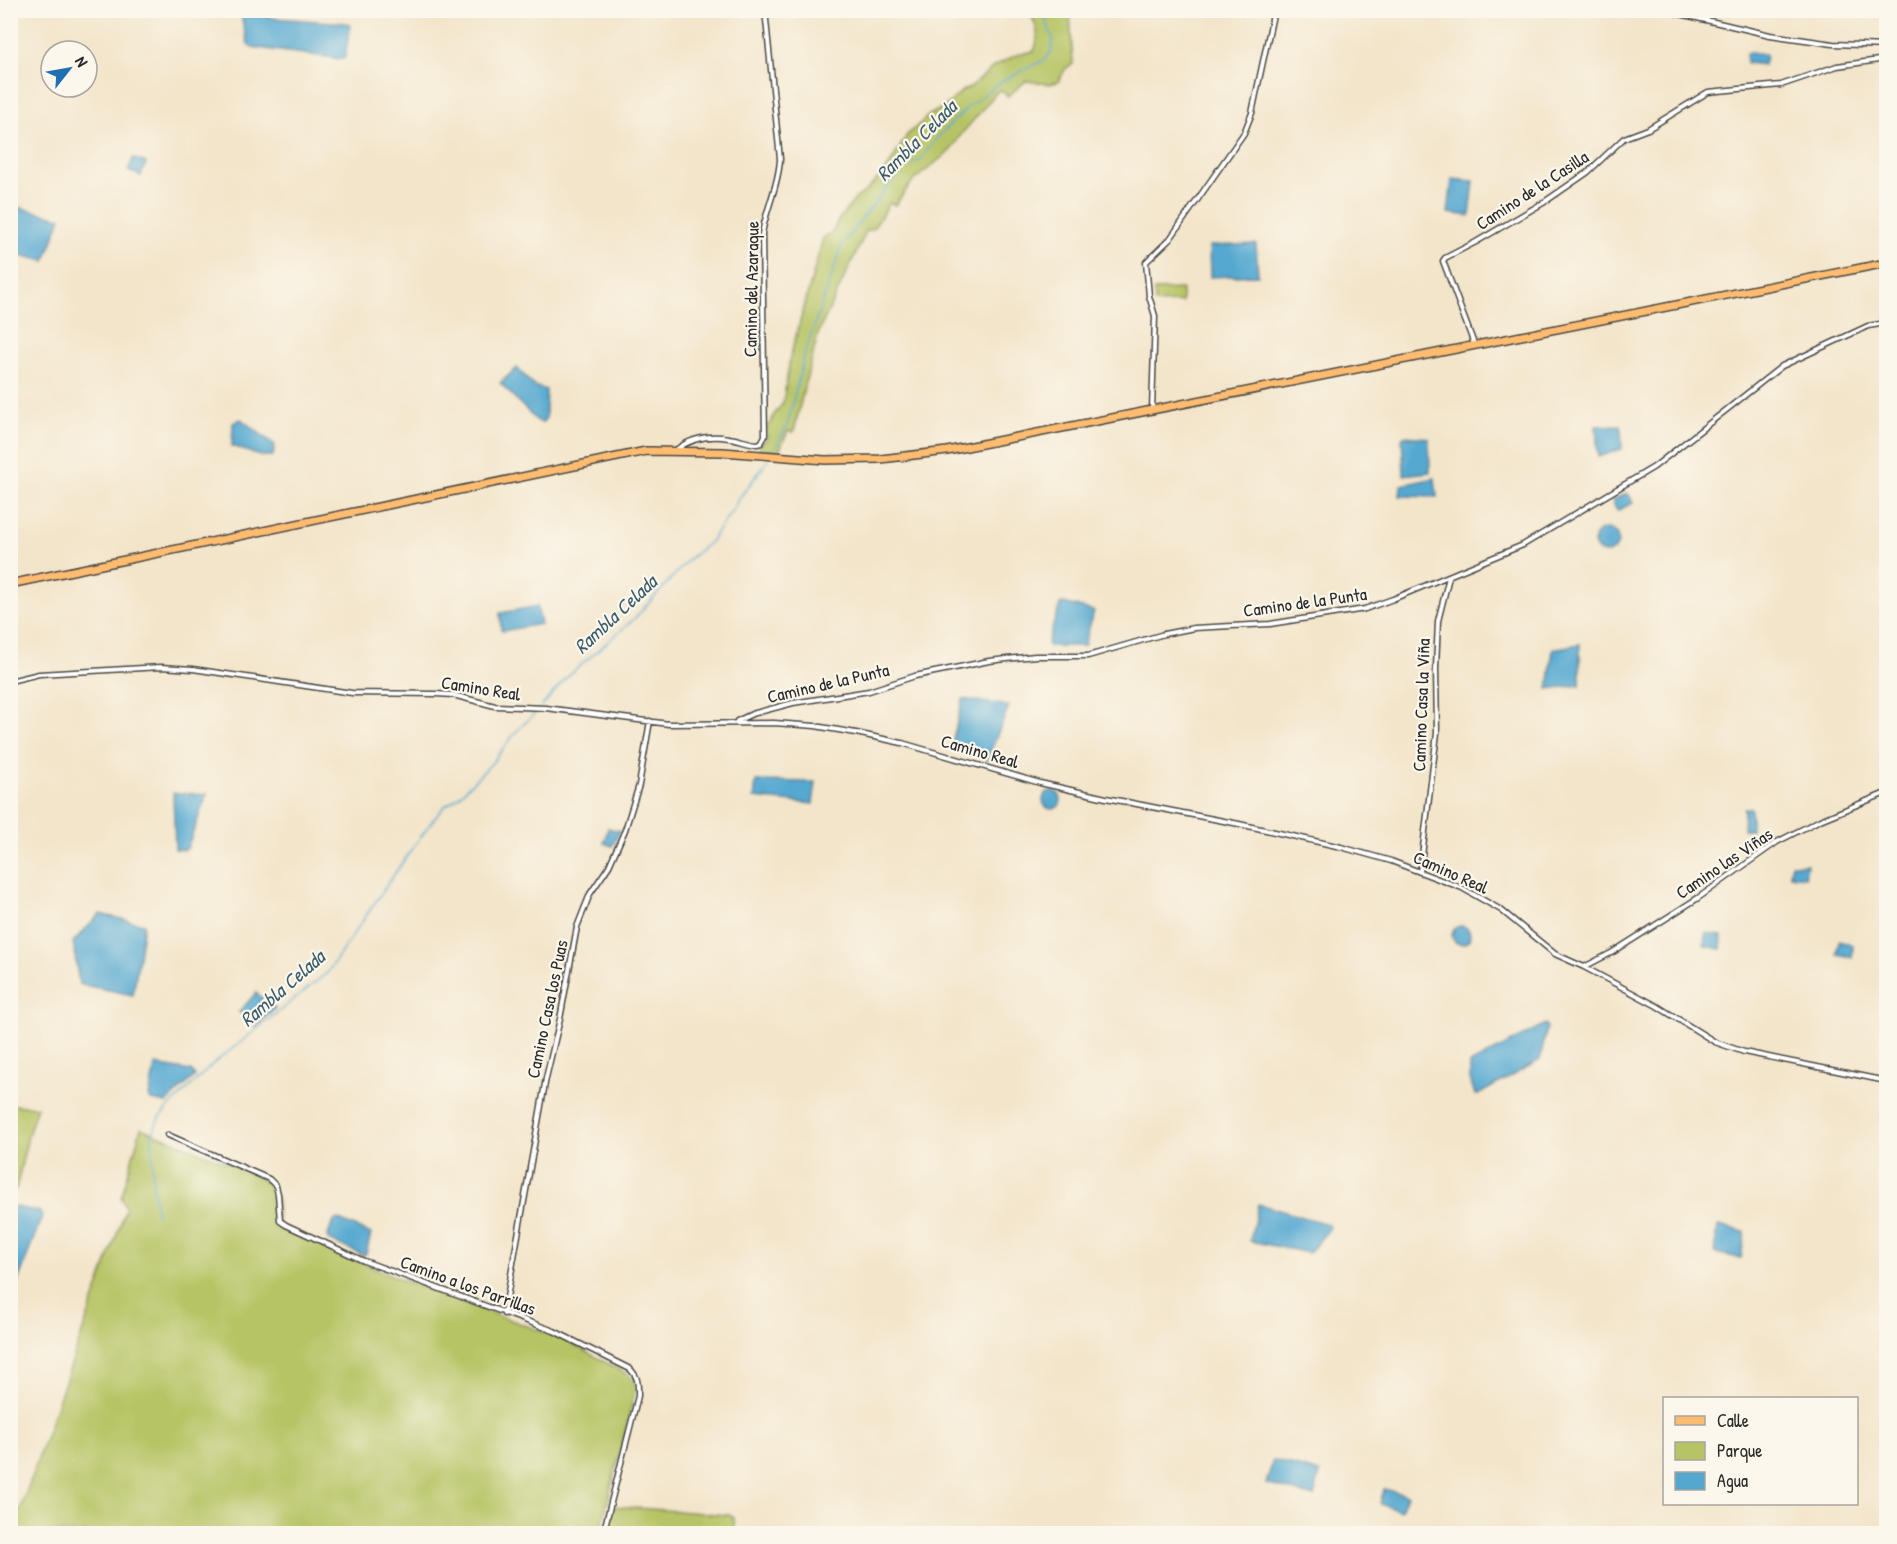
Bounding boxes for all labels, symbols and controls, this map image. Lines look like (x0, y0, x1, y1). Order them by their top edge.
north arrow (39, 39, 99, 99)
text: N (70, 52, 94, 71)
water label: Rambla Celada (870, 92, 964, 186)
street label: Camino de la Casilla (1471, 144, 1593, 236)
street label: Camino del Azaraque (737, 221, 765, 357)
water label: Rambla Celada (568, 567, 664, 659)
street label: Camino de la Punta (1242, 581, 1368, 623)
street label: Camino Casa la Viña (1406, 638, 1436, 772)
street label: Camino de la Punta (765, 657, 891, 709)
street label: Camino Real (440, 669, 523, 707)
street label: Camino Real (938, 728, 1022, 774)
street label: Camino las Viñas (1671, 821, 1777, 905)
street label: Camino Real (1409, 844, 1493, 900)
street label: Camino Casa los Puas (520, 938, 574, 1080)
water label: Rambla Celada (234, 942, 332, 1032)
street label: Camino a los Parrillas (397, 1249, 539, 1321)
legend (1663, 1397, 1858, 1505)
text: Calle (1717, 1408, 1749, 1433)
text: Parque (1717, 1438, 1762, 1463)
text: Agua (1717, 1468, 1748, 1493)

